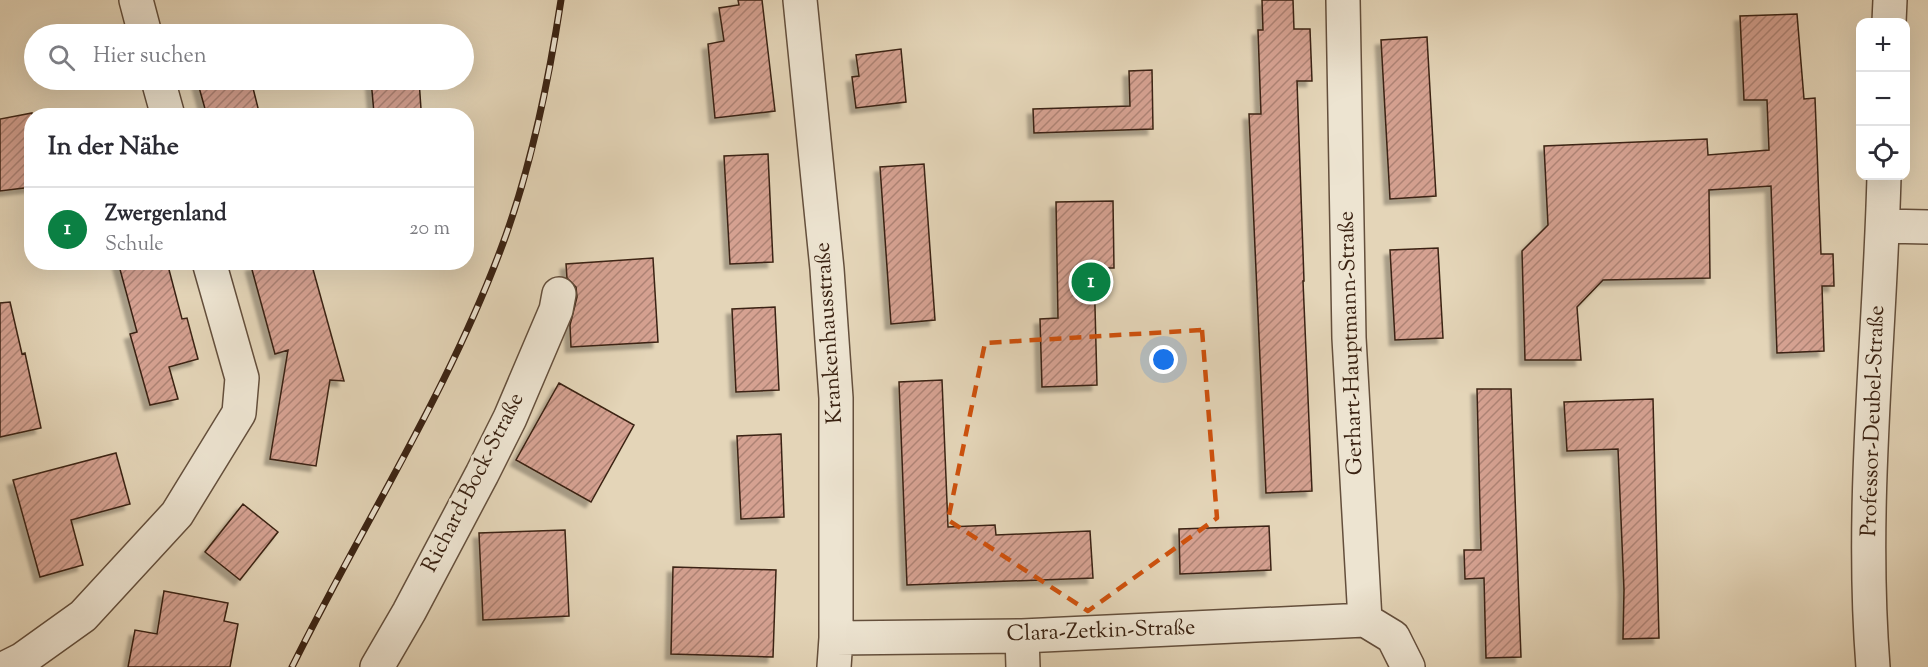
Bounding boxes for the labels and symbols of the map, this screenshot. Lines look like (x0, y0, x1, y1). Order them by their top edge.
street label: Gerhart-Hauptmann-Straße (1331, 210, 1373, 476)
street label: Krankenhausstraße (808, 241, 852, 425)
pin: 1 (1072, 260, 1110, 304)
street label: Professor-Deubel-Straße (1854, 305, 1894, 537)
your location (1149, 345, 1178, 374)
street label: Richard-Bock-Straße (415, 387, 533, 579)
street label: Clara-Zetkin-Straße (1006, 613, 1196, 651)

